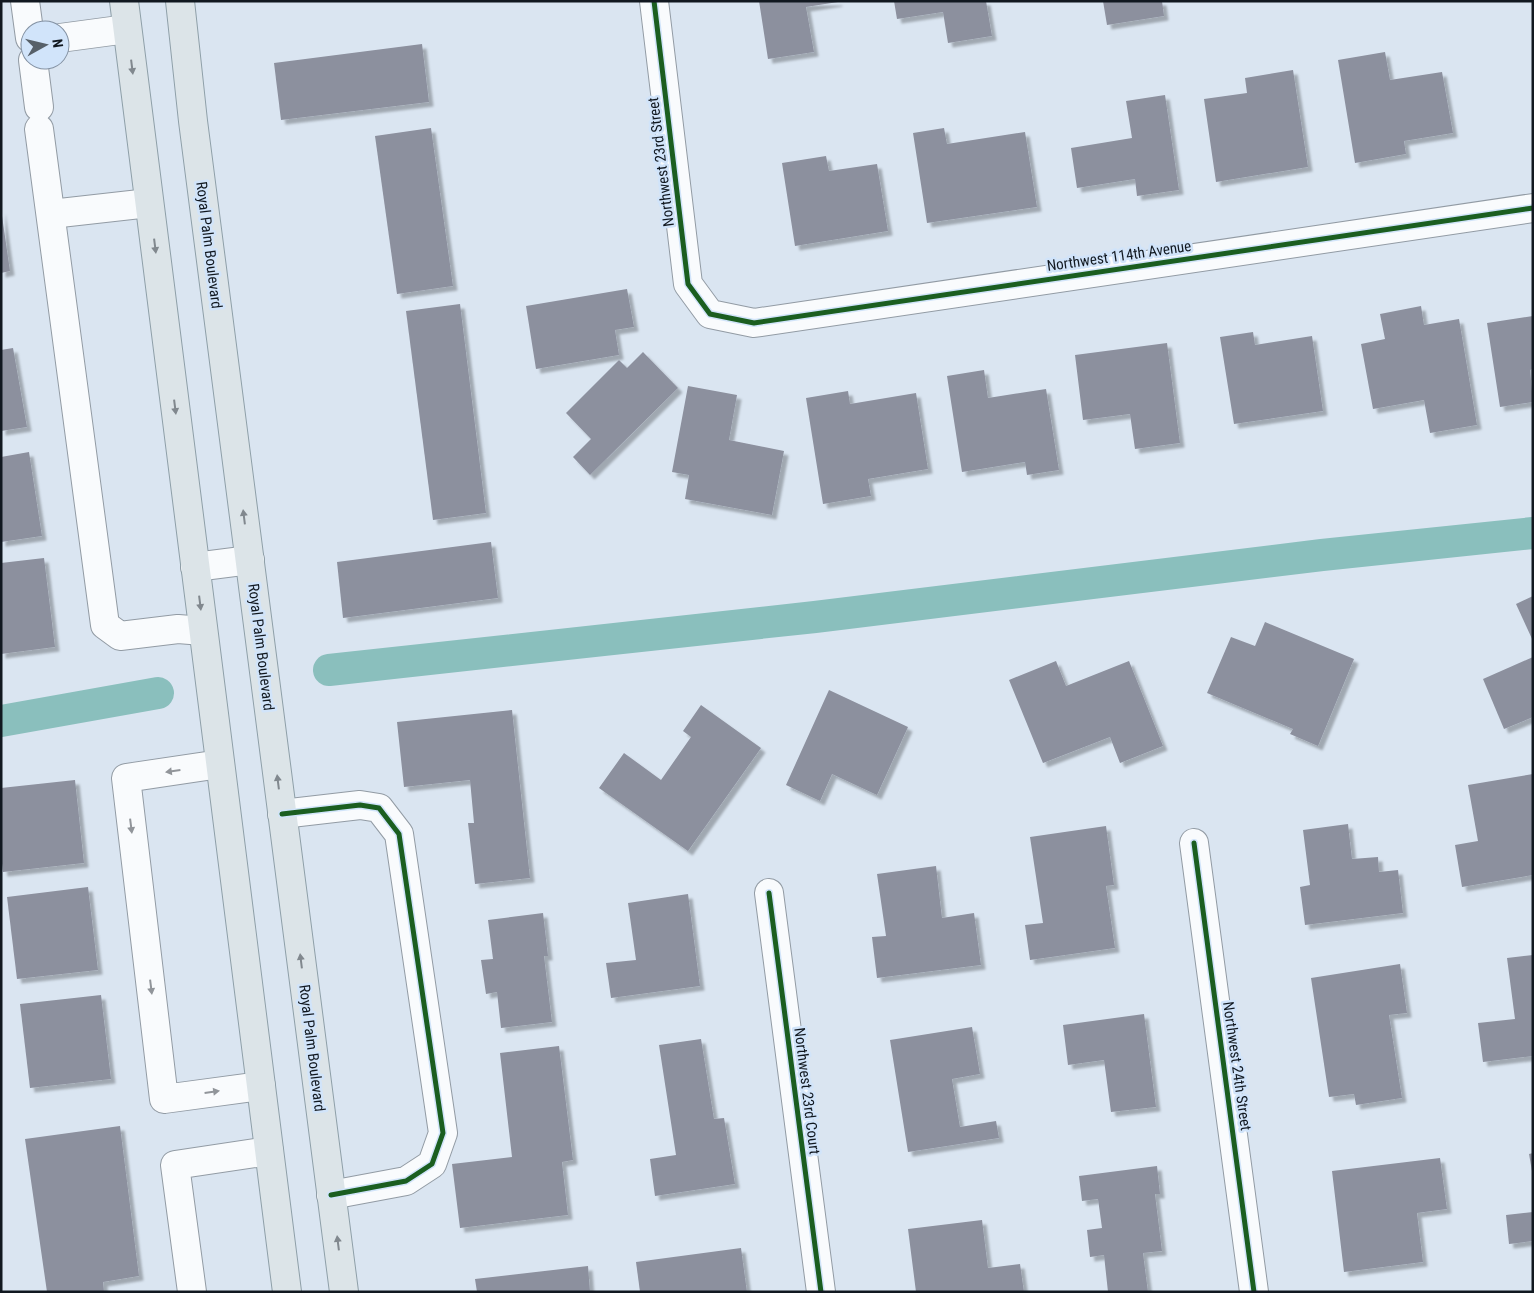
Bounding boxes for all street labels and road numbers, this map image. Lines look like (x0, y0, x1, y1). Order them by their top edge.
street label: Northwest 23rd Street (644, 96, 678, 228)
street label: Royal Palm Boulevard (192, 180, 226, 310)
street label: Northwest 114th Avenue (1046, 237, 1192, 275)
street label: Royal Palm Boulevard (244, 582, 278, 712)
street label: Royal Palm Boulevard (295, 983, 329, 1113)
street label: Northwest 24th Street (1219, 1000, 1255, 1132)
street label: Northwest 23rd Court (790, 1027, 824, 1155)

